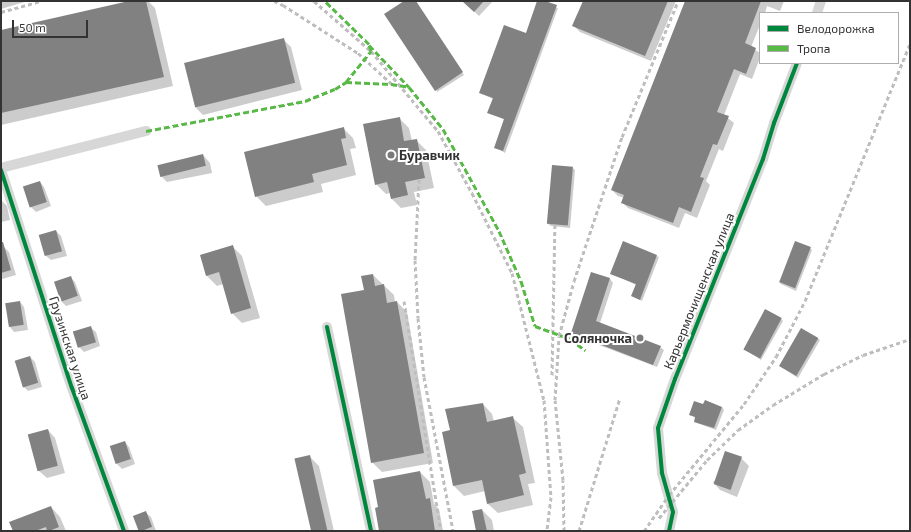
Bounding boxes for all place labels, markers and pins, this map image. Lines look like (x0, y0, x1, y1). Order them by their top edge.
place label: Буравчик (399, 147, 460, 163)
marker: Буравчик (386, 150, 396, 160)
place label: Соляночка (564, 330, 632, 346)
marker: Соляночка (635, 333, 645, 343)

